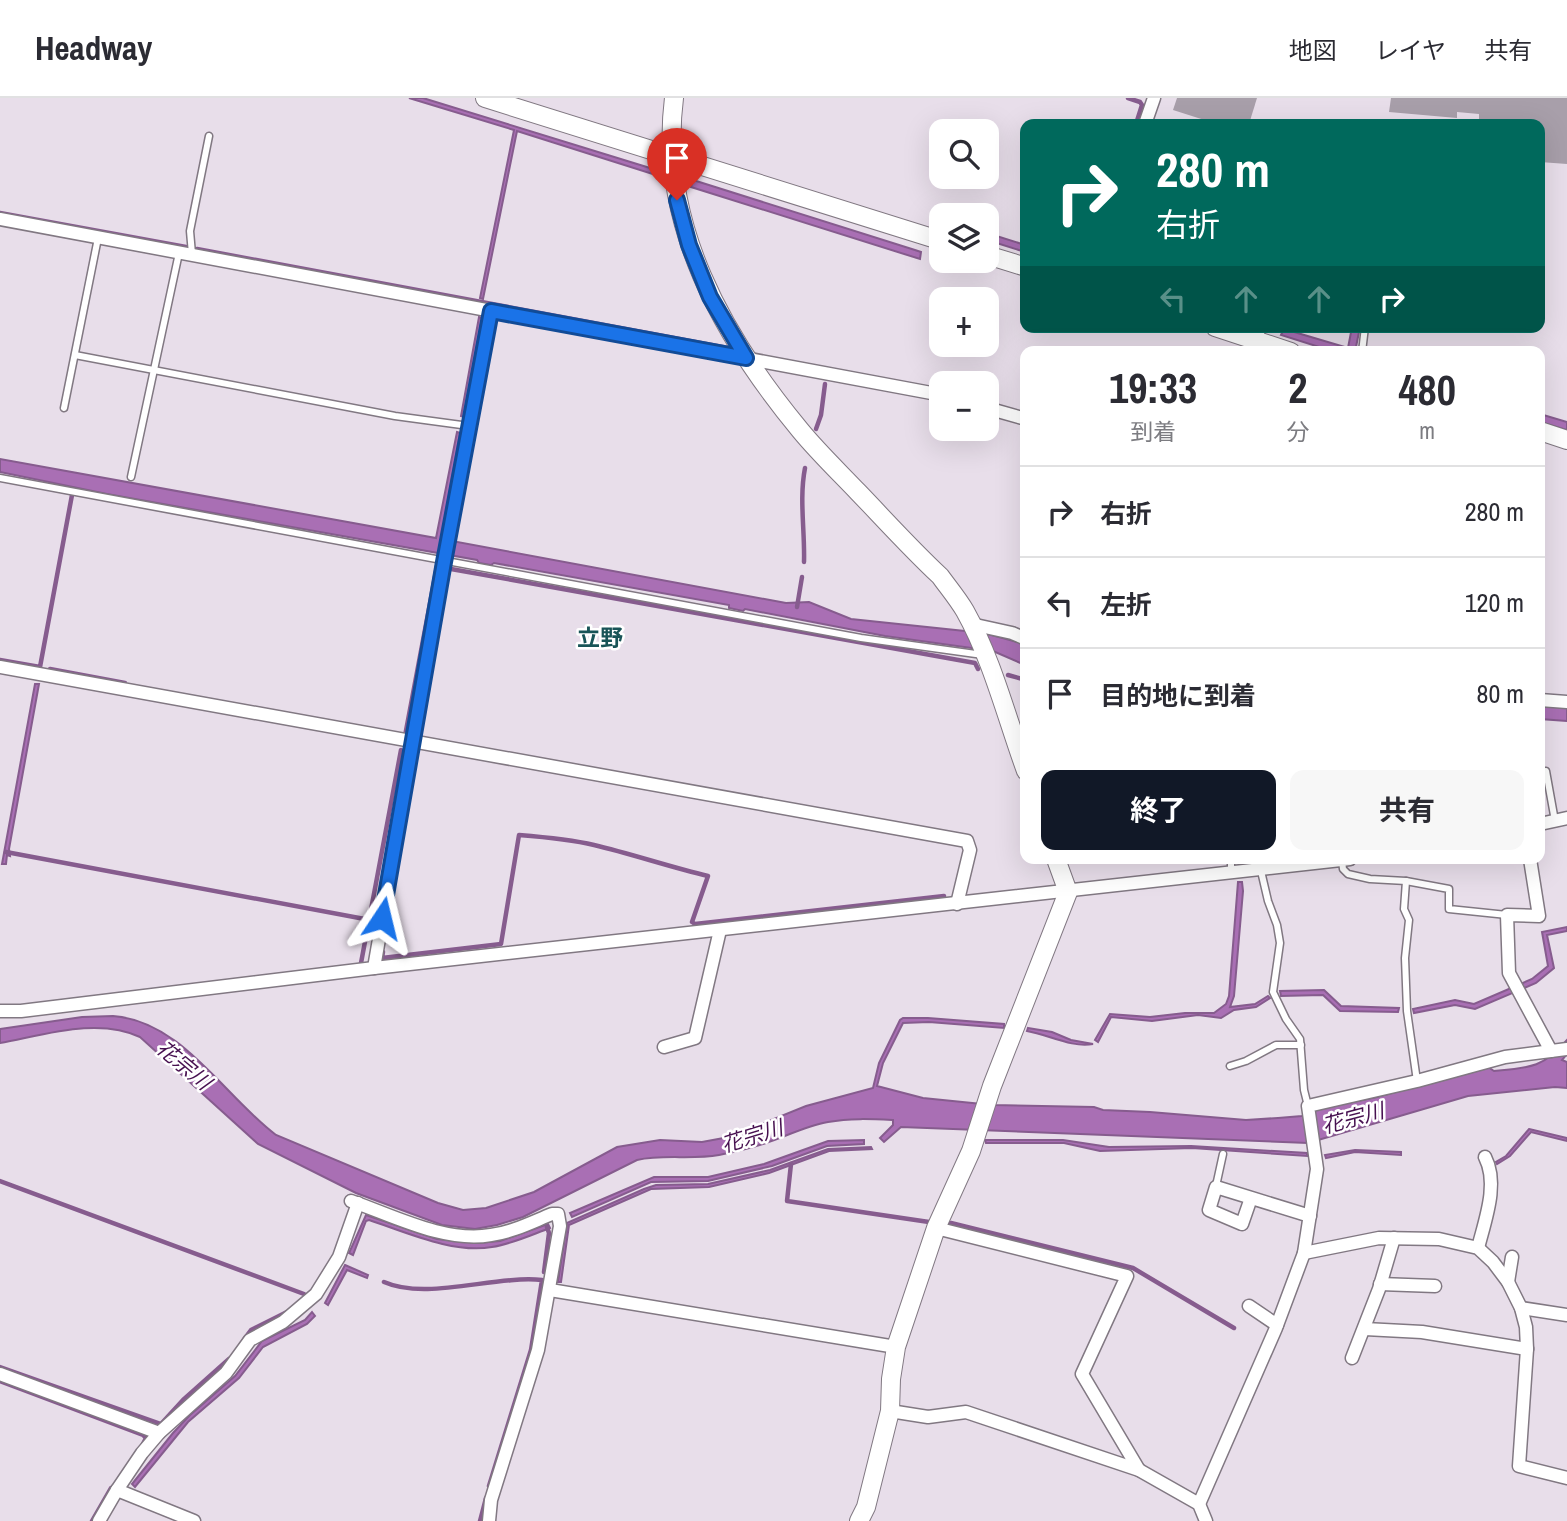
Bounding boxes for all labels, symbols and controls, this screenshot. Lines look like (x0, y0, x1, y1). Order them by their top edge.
text: Headway (35, 26, 152, 70)
text: 地図 (1289, 34, 1337, 66)
text: レイヤ (1375, 34, 1446, 66)
text: 共有 (1484, 34, 1532, 66)
map controls (929, 119, 999, 441)
button: search (929, 119, 999, 189)
pin (647, 128, 707, 200)
text: 280 m (1156, 136, 1270, 202)
icon: arrive (658, 139, 696, 177)
icon: right (1041, 147, 1132, 238)
button: layers (929, 203, 999, 273)
text: 右折 (1156, 203, 1220, 246)
icon: left (1154, 280, 1192, 318)
icon: ahead (1227, 280, 1265, 318)
icon: ahead (1300, 280, 1338, 318)
icon: right (1373, 280, 1411, 318)
button: + (929, 287, 999, 357)
text: 19:33 (1109, 360, 1197, 416)
text: 2 (1288, 360, 1307, 416)
text: 480 (1398, 362, 1456, 418)
button: − (929, 371, 999, 441)
text: m (1419, 415, 1435, 446)
text: 到着 (1130, 416, 1176, 447)
text: 分 (1286, 416, 1309, 447)
icon: right (1041, 493, 1079, 531)
text: 280 m (1465, 494, 1524, 529)
text: 右折 (1100, 496, 1152, 531)
icon: left (1041, 584, 1079, 622)
text: 120 m (1465, 585, 1524, 620)
text: 左折 (1100, 587, 1152, 622)
district label: 立野 (577, 622, 623, 653)
icon: arrive (1041, 675, 1079, 713)
text: 80 m (1477, 676, 1524, 711)
text: 目的地に到着 (1100, 678, 1256, 713)
button: 終了 (1041, 770, 1276, 850)
button: 共有 (1290, 770, 1524, 850)
position arrow (345, 881, 419, 955)
water label: 花宗川 (151, 1034, 219, 1098)
water label: 花宗川 (1319, 1095, 1389, 1140)
water label: 花宗川 (718, 1112, 788, 1159)

